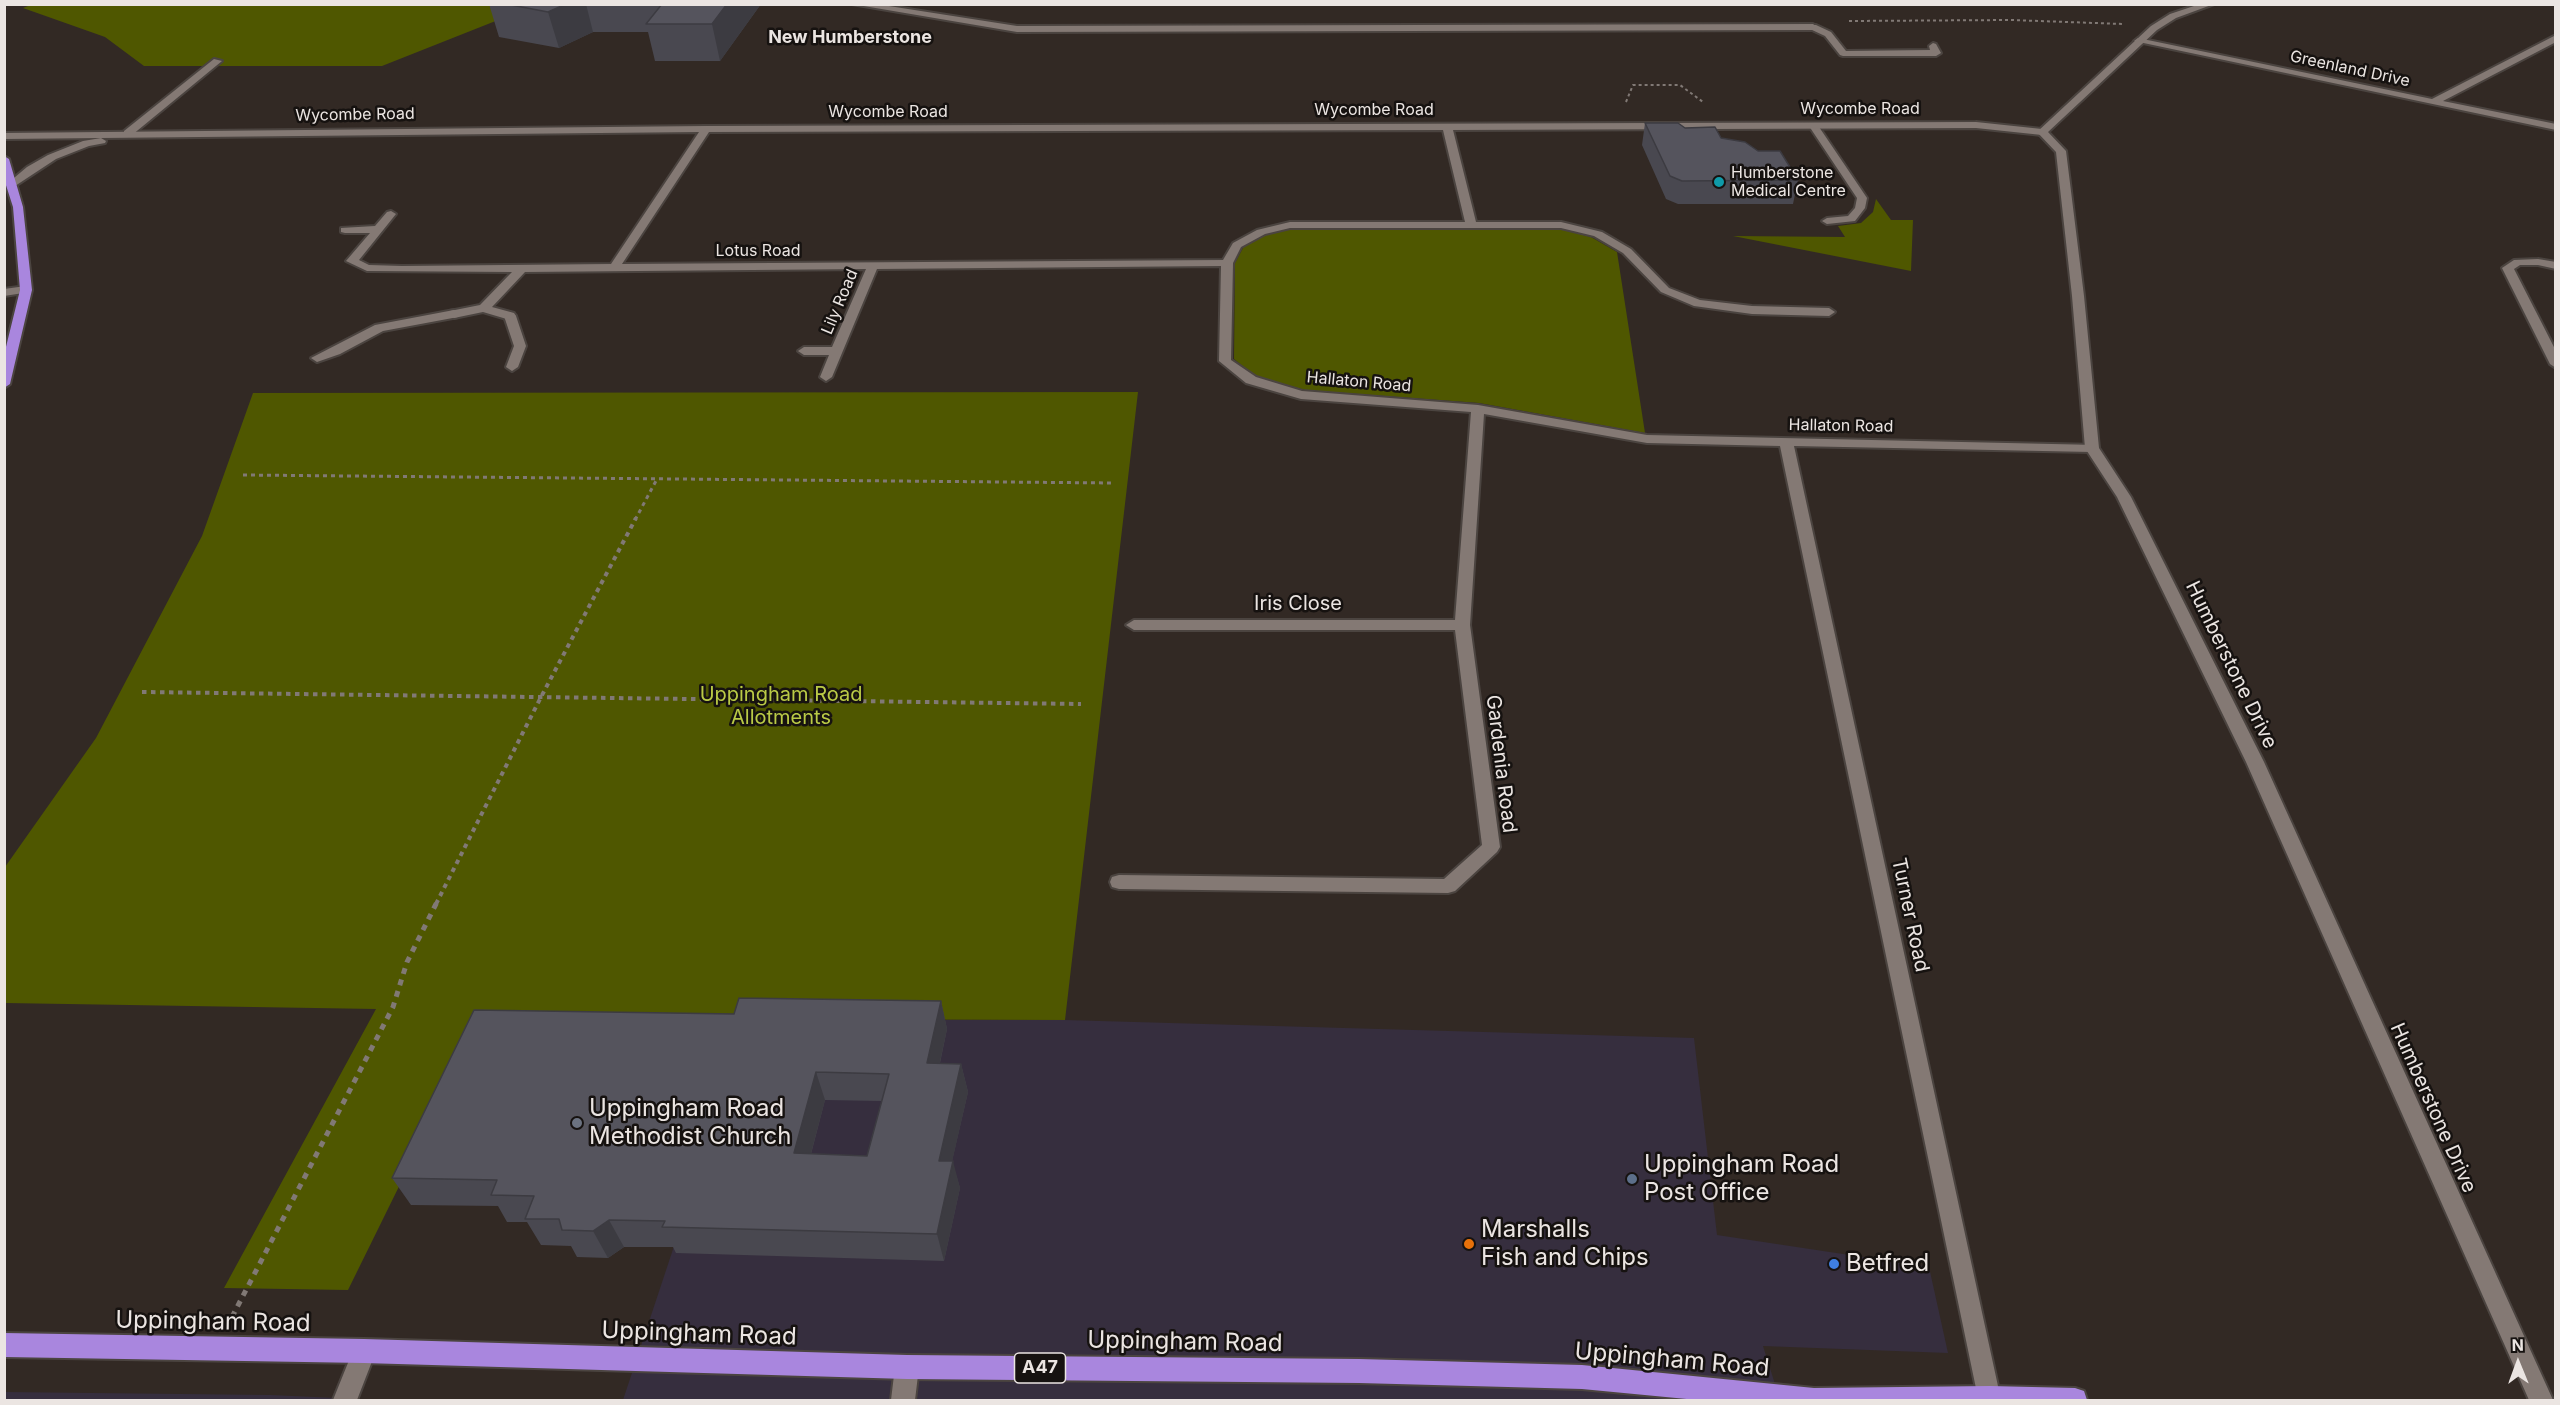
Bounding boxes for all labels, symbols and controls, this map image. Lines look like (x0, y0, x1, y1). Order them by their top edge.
district label: New Humberstone (768, 27, 932, 49)
street label: Greenland Drive (2288, 47, 2412, 91)
street label: Wycombe Road (1800, 99, 1920, 119)
street label: Wycombe Road (1314, 100, 1434, 120)
street label: Wycombe Road (828, 102, 948, 122)
street label: Wycombe Road (295, 104, 415, 126)
place label: Humberstone Medical Centre (1731, 163, 1846, 201)
marker: Humberstone Medical Centre (1712, 175, 1726, 189)
street label: Lotus Road (716, 241, 800, 261)
street label: Lily Road (818, 267, 862, 337)
street label: Hallaton Road (1306, 368, 1412, 396)
street label: Hallaton Road (1788, 415, 1894, 437)
street label: Humberstone Drive (2180, 577, 2282, 753)
street label: Iris Close (1254, 592, 1342, 616)
park label: Uppingham Road Allotments (700, 683, 862, 730)
street label: Gardenia Road (1481, 694, 1521, 834)
street label: Turner Road (1886, 856, 1934, 974)
street label: Humberstone Drive (2385, 1019, 2481, 1197)
place label: Uppingham Road Methodist Church (589, 1095, 791, 1151)
marker: Uppingham Road Methodist Church (570, 1116, 584, 1130)
place label: Uppingham Road Post Office (1644, 1151, 1839, 1207)
marker: Uppingham Road Post Office (1625, 1172, 1639, 1186)
place label: Marshalls Fish and Chips (1481, 1216, 1649, 1272)
marker: Marshalls Fish and Chips (1462, 1237, 1476, 1251)
place label: Betfred (1846, 1250, 1929, 1278)
marker: Betfred (1827, 1257, 1841, 1271)
street label: Uppingham Road (115, 1306, 311, 1338)
street label: Uppingham Road (601, 1316, 797, 1352)
street label: Uppingham Road (1087, 1326, 1283, 1358)
north arrow (2488, 1333, 2548, 1393)
text: N (2511, 1335, 2524, 1355)
street label: Uppingham Road (1573, 1337, 1771, 1383)
road number: A47 (1014, 1353, 1066, 1383)

